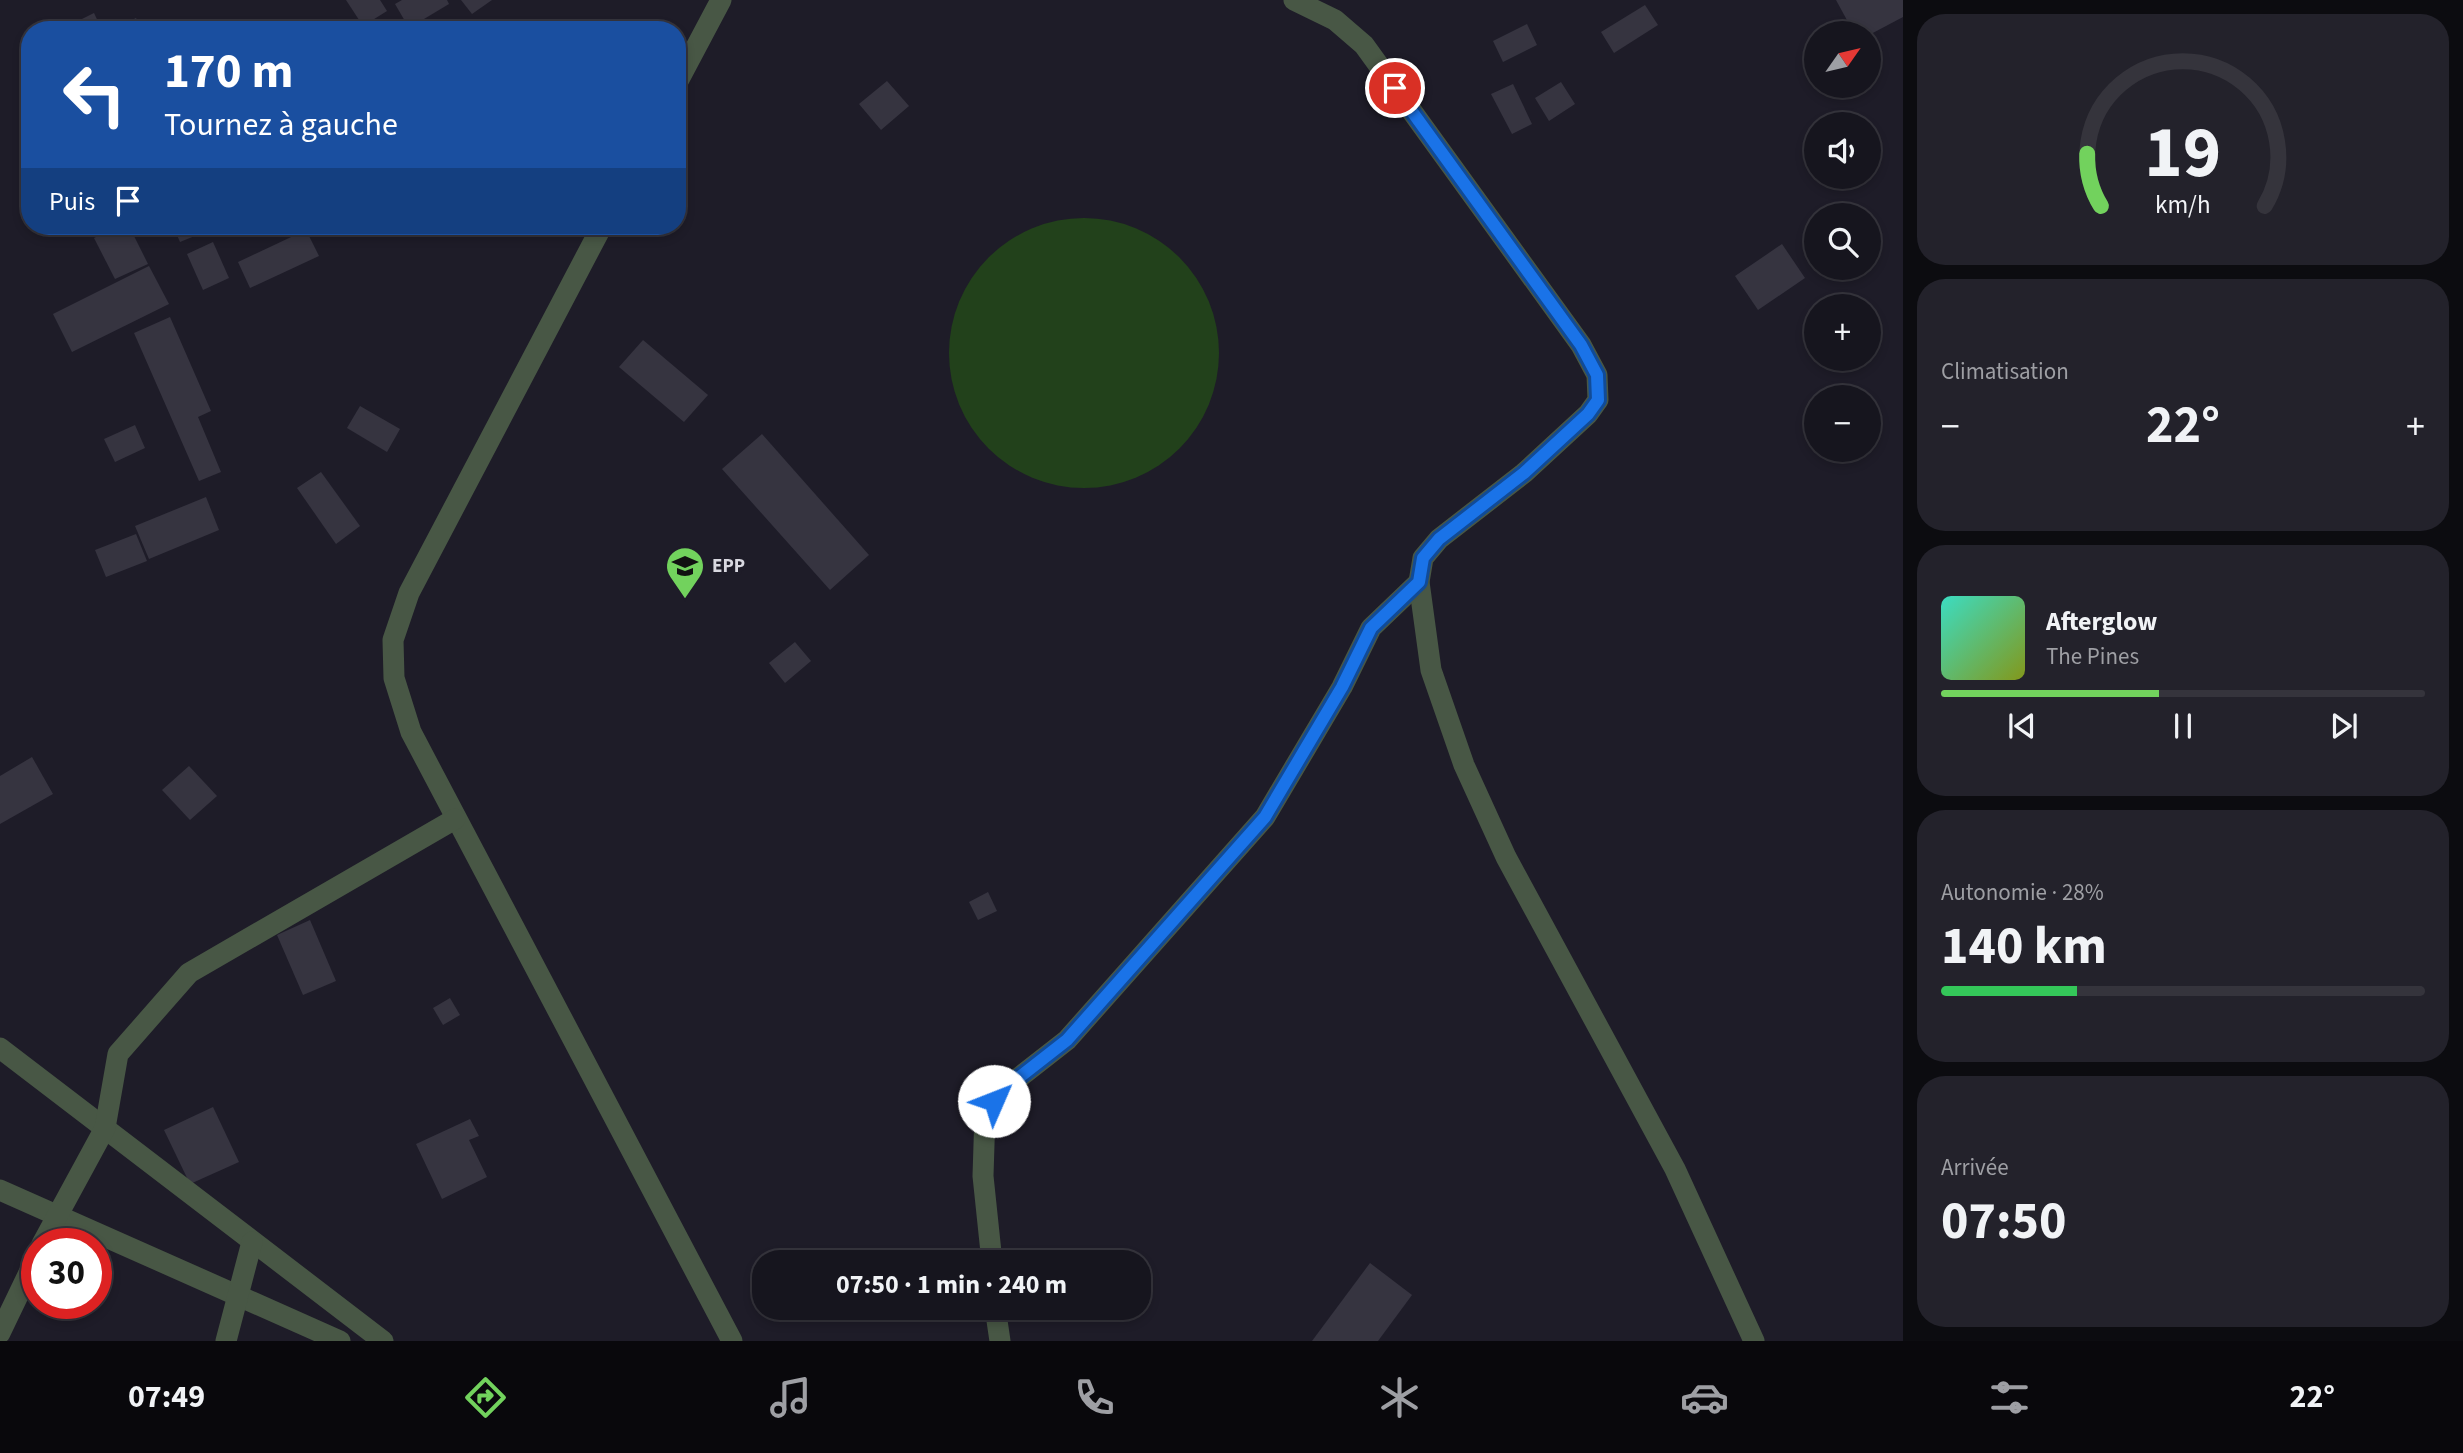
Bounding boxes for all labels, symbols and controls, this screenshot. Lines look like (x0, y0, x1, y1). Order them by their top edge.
north arrow (1804, 21, 1881, 98)
map controls (1804, 21, 1881, 462)
text: 170 m (164, 37, 293, 107)
icon: left (49, 49, 140, 140)
pin (1365, 58, 1425, 118)
icon: arrive (1376, 69, 1414, 107)
text: 19 (2145, 101, 2221, 205)
text: Tournez à gauche (164, 102, 398, 148)
button: sound (1804, 112, 1881, 189)
icon: arrive (109, 182, 147, 220)
text: Puis (49, 183, 95, 220)
text: km/h (2155, 187, 2211, 223)
button: search (1804, 203, 1881, 280)
button: + (1804, 294, 1881, 371)
text: Climatisation (1941, 355, 2069, 388)
button: − (1804, 385, 1881, 462)
text: 22° (2146, 389, 2220, 463)
text: − (1941, 400, 1960, 454)
text: + (2406, 400, 2425, 454)
school or university icon: EPP (664, 545, 706, 600)
place label: EPP (712, 553, 745, 580)
text: Afterglow (2046, 603, 2157, 640)
text: The Pines (2046, 640, 2139, 673)
icon: previous (2003, 707, 2041, 745)
icon: pause (2164, 707, 2202, 745)
icon: next (2325, 707, 2363, 745)
text: Autonomie · 28% (1941, 876, 2104, 909)
text: 140 km (1941, 910, 2107, 984)
position arrow (957, 1064, 1031, 1138)
text: Arrivée (1941, 1151, 2009, 1184)
text: 07:50 (1941, 1185, 2066, 1259)
speed limit sign: 30 (21, 1228, 112, 1319)
text: 07:50 · 1 min · 240 m (836, 1266, 1067, 1303)
icon: directions (461, 1373, 510, 1422)
icon: music (766, 1373, 815, 1422)
icon: phone (1070, 1373, 1119, 1422)
icon: climate (1375, 1373, 1424, 1422)
icon: car (1680, 1373, 1729, 1422)
icon: filters (1985, 1373, 2034, 1422)
text: 07:49 (128, 1374, 205, 1420)
text: 22° (2290, 1374, 2335, 1420)

